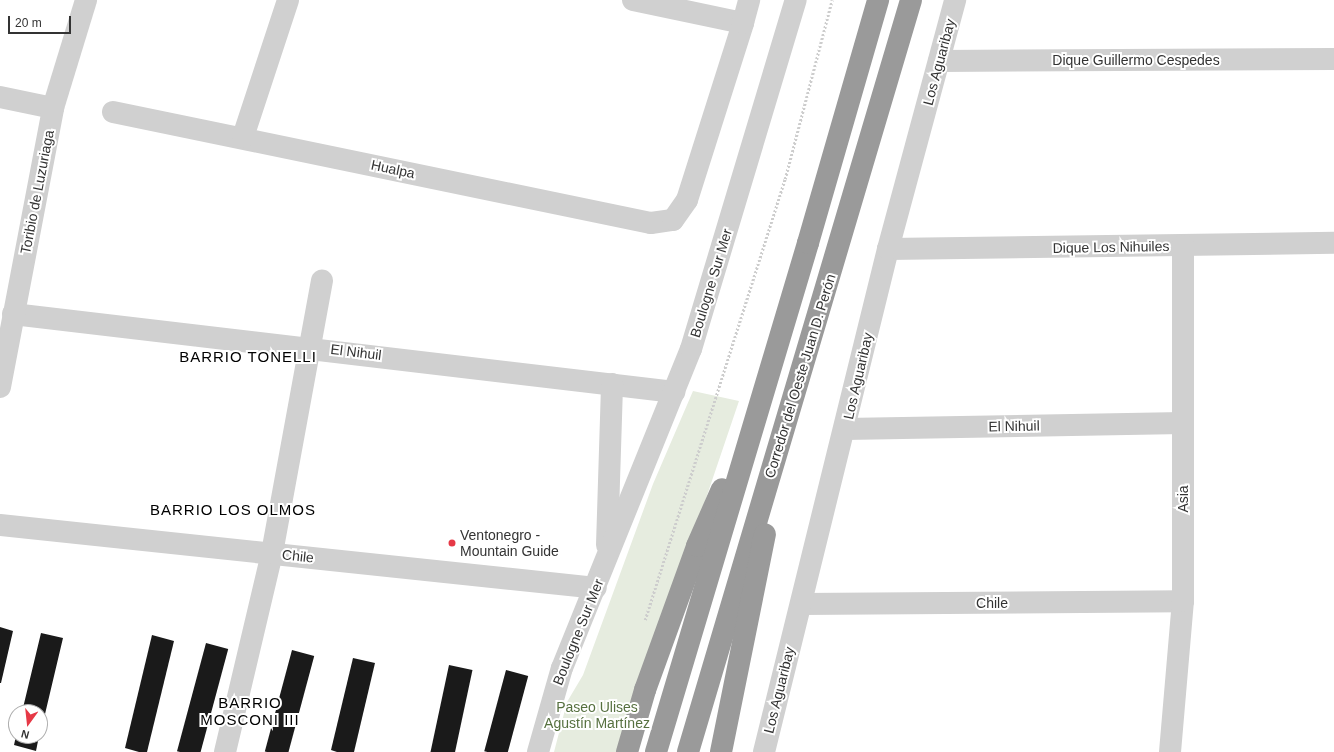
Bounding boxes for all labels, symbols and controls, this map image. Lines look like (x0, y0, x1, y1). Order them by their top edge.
scale bar (10, 8, 73, 34)
text: 20 m (15, 16, 42, 30)
street label: Los Aguaribay (919, 17, 959, 107)
street label: Dique Guillermo Cespedes (1052, 52, 1220, 68)
street label: Toribio de Luzuriaga (17, 129, 57, 255)
street label: Hualpa (370, 156, 416, 182)
street label: Boulogne Sur Mer (686, 227, 736, 339)
street label: Dique Los Nihuiles (1052, 238, 1170, 256)
street label: Corredor del Oeste Juan D. Perón (761, 272, 839, 480)
street label: Los Aguaribay (840, 331, 876, 421)
street label: El Nihuil (329, 341, 383, 363)
district label: BARRIO TONELLI (179, 348, 317, 366)
street label: El Nihuil (988, 417, 1040, 435)
street label: Asia (1175, 485, 1191, 513)
district label: BARRIO LOS OLMOS (150, 501, 316, 519)
place label: Ventonegro - Mountain Guide (460, 527, 559, 560)
marker: Ventonegro - Mountain Guide (447, 538, 457, 548)
street label: Chile (281, 546, 315, 566)
street label: Boulogne Sur Mer (549, 577, 607, 687)
street label: Chile (976, 595, 1008, 611)
street label: Los Aguaribay (760, 645, 798, 735)
district label: BARRIO MOSCONI III (200, 693, 300, 728)
park label: Paseo Ulises Agustín Martínez (544, 699, 650, 732)
north arrow (8, 704, 48, 744)
text: N (20, 728, 31, 741)

